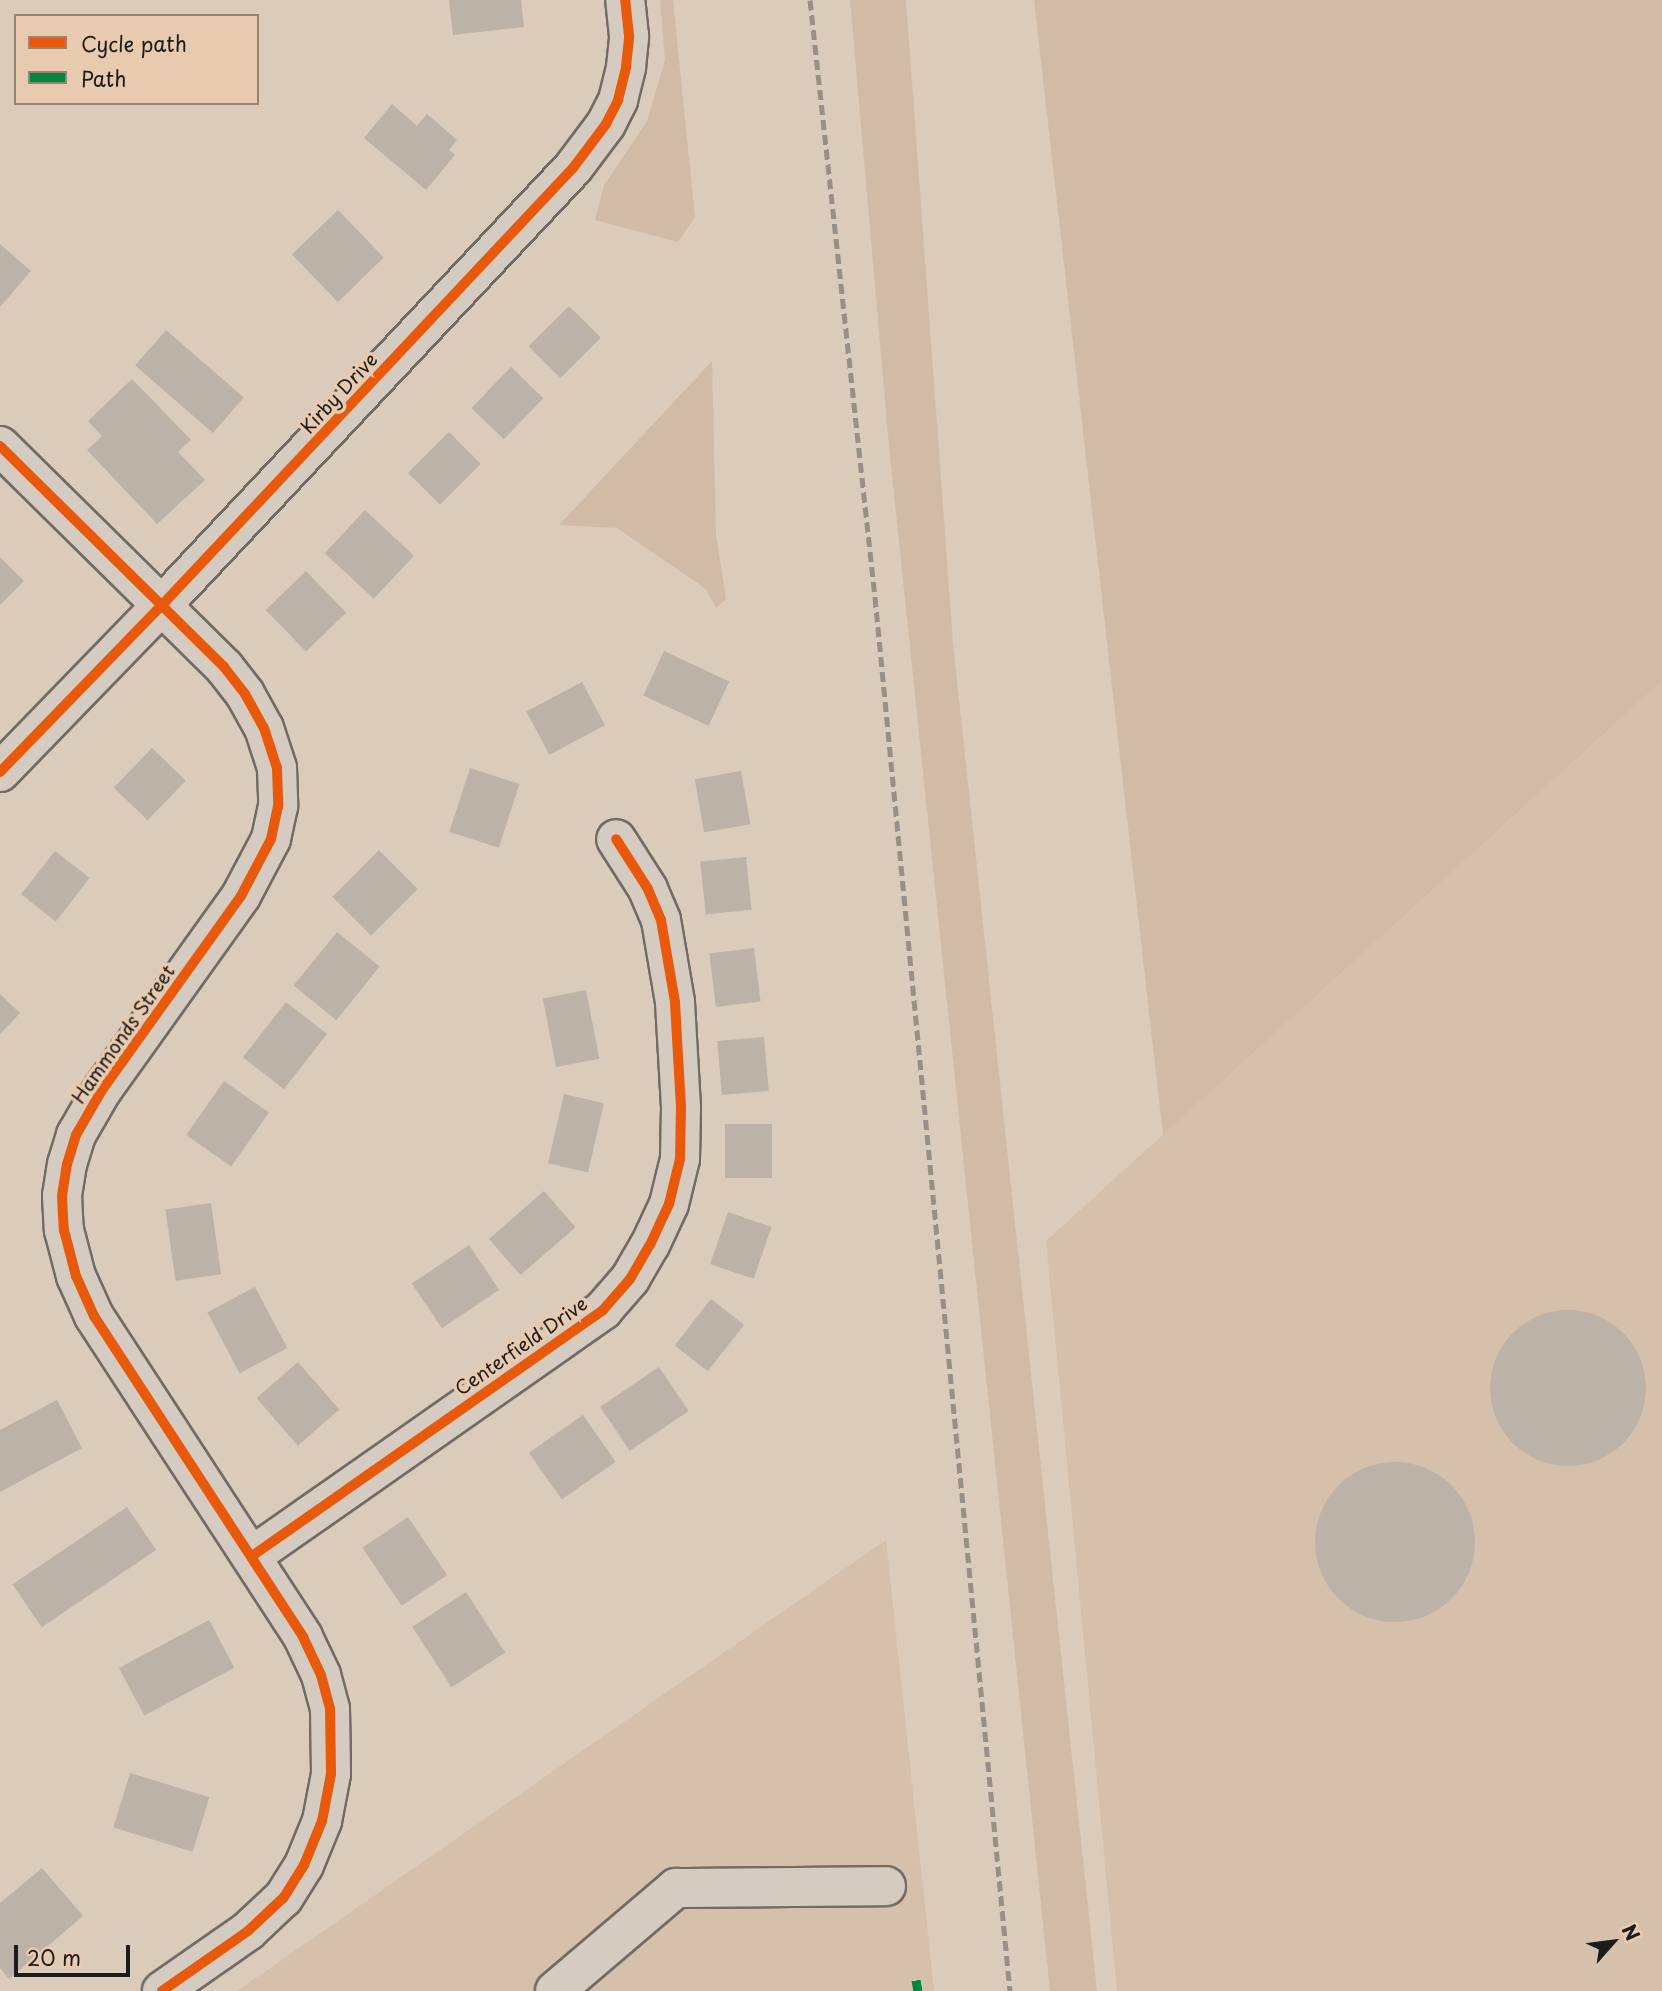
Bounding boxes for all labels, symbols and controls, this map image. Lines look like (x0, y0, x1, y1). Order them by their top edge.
legend (14, 14, 259, 105)
text: Cycle path (81, 27, 187, 59)
text: Path (81, 62, 126, 94)
street label: Kirby Drive (296, 348, 382, 438)
street label: Hammonds Street (66, 960, 180, 1108)
street label: Centerfield Drive (450, 1292, 592, 1400)
north arrow (1578, 1907, 1648, 1977)
text: N (1616, 1919, 1647, 1945)
scale bar (18, 1932, 133, 1976)
text: 20 m (27, 1941, 81, 1973)

